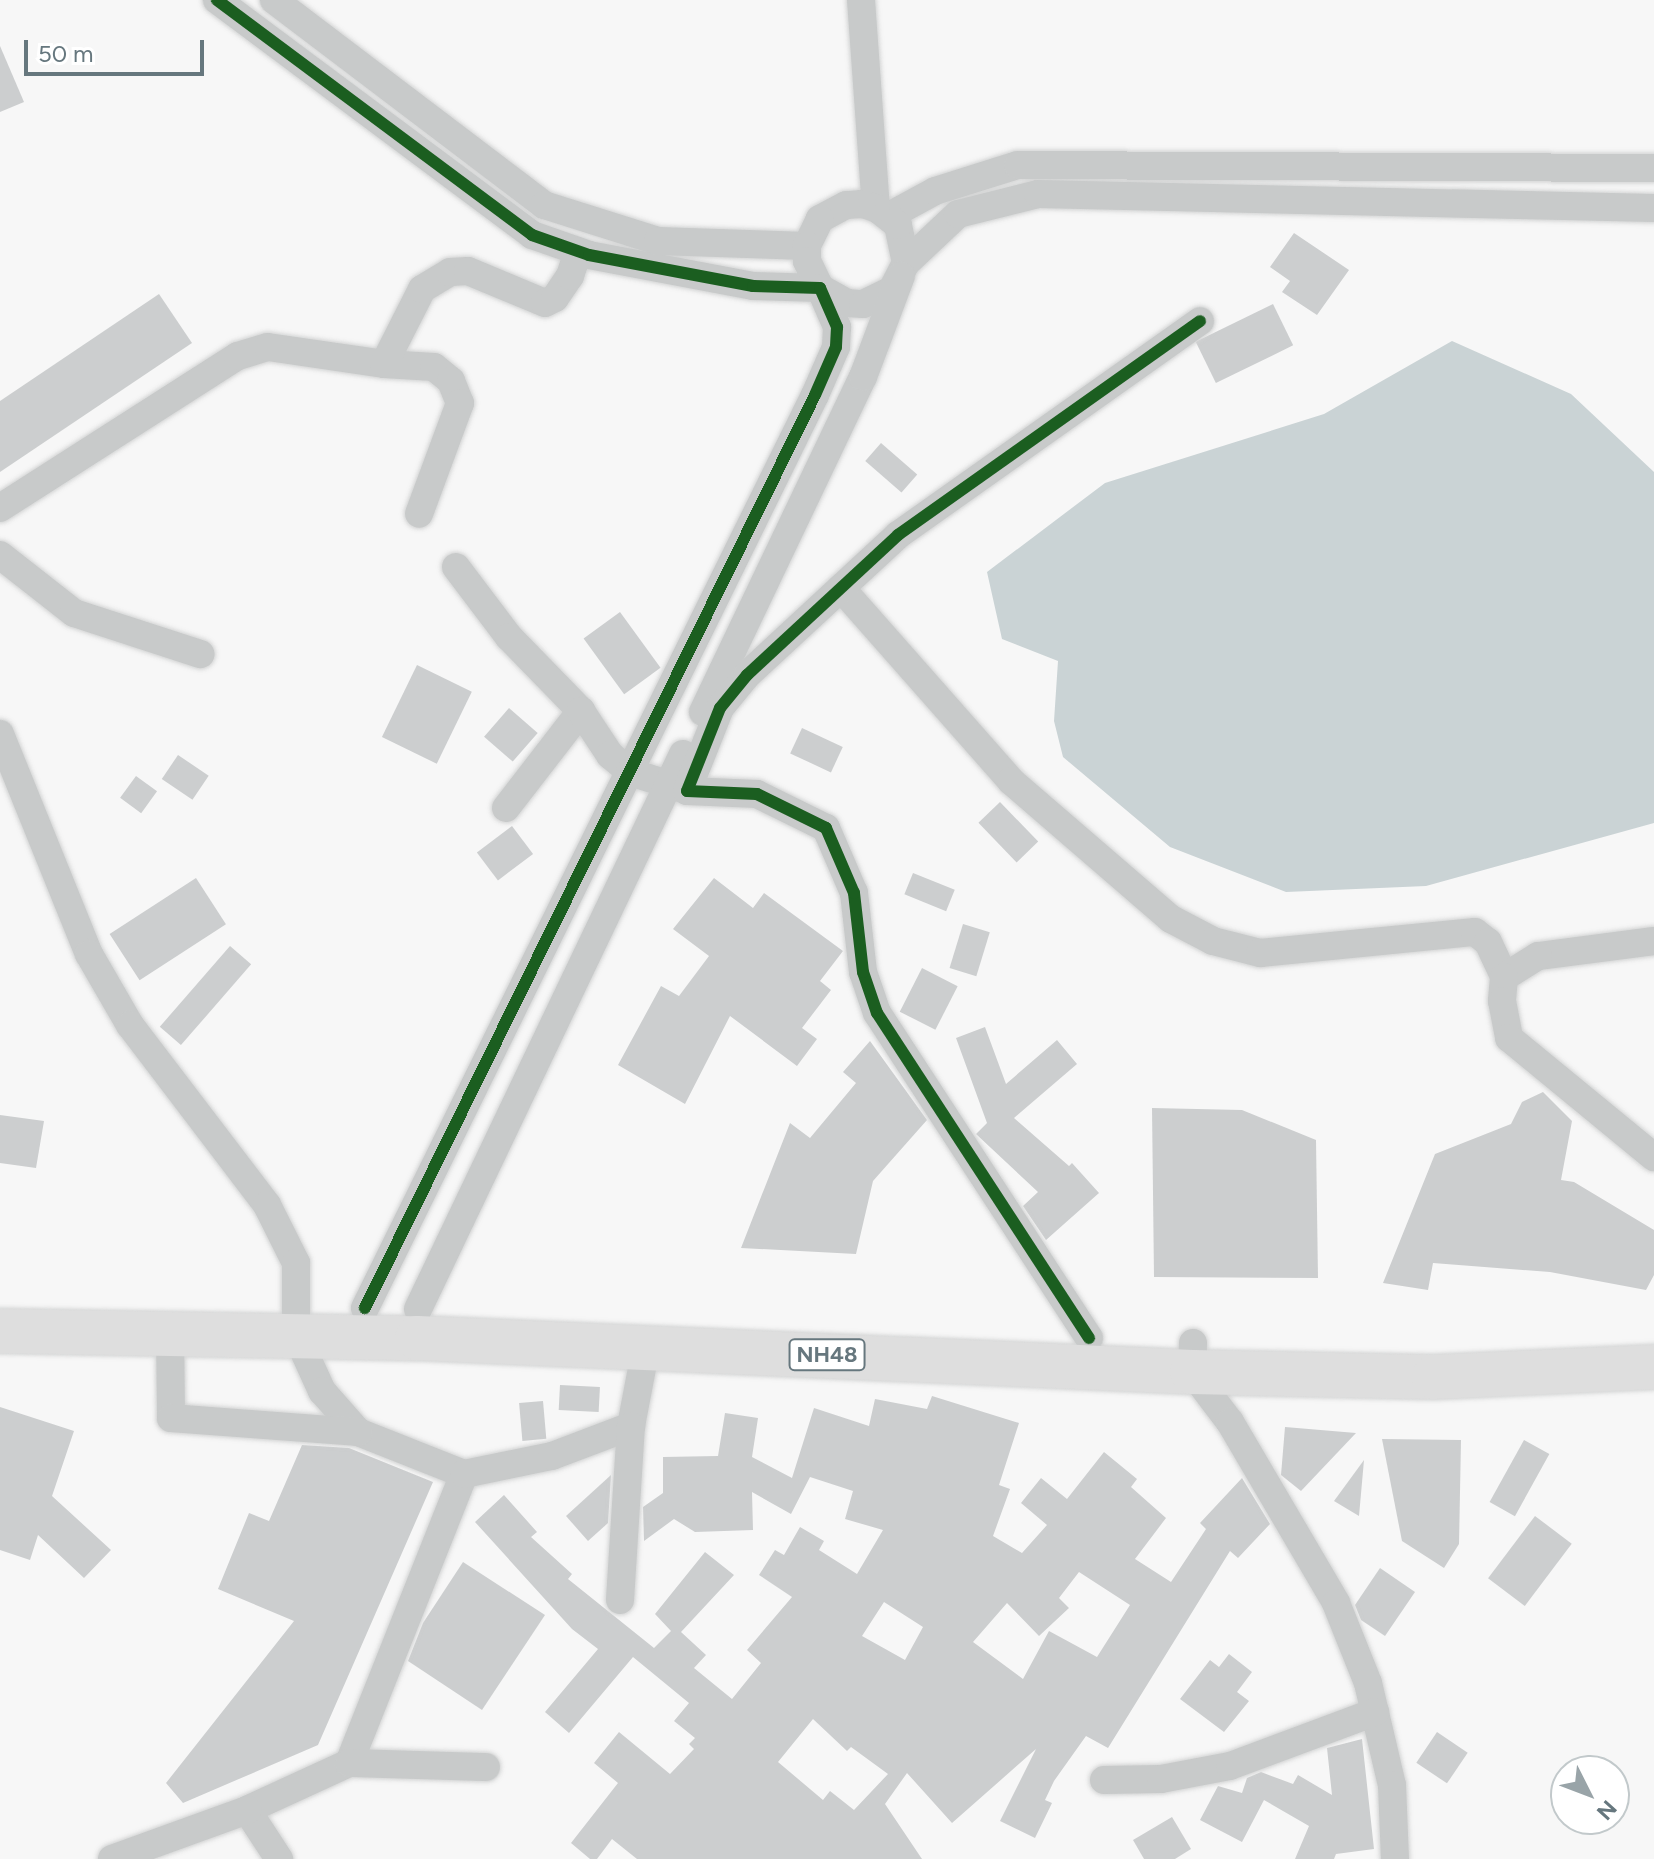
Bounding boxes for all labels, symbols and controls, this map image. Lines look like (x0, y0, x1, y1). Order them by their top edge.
scale bar (28, 24, 208, 74)
text: 50 m (38, 39, 94, 68)
road number: NH48 (787, 1337, 867, 1373)
north arrow (1550, 1755, 1630, 1835)
text: N (1591, 1795, 1622, 1825)

